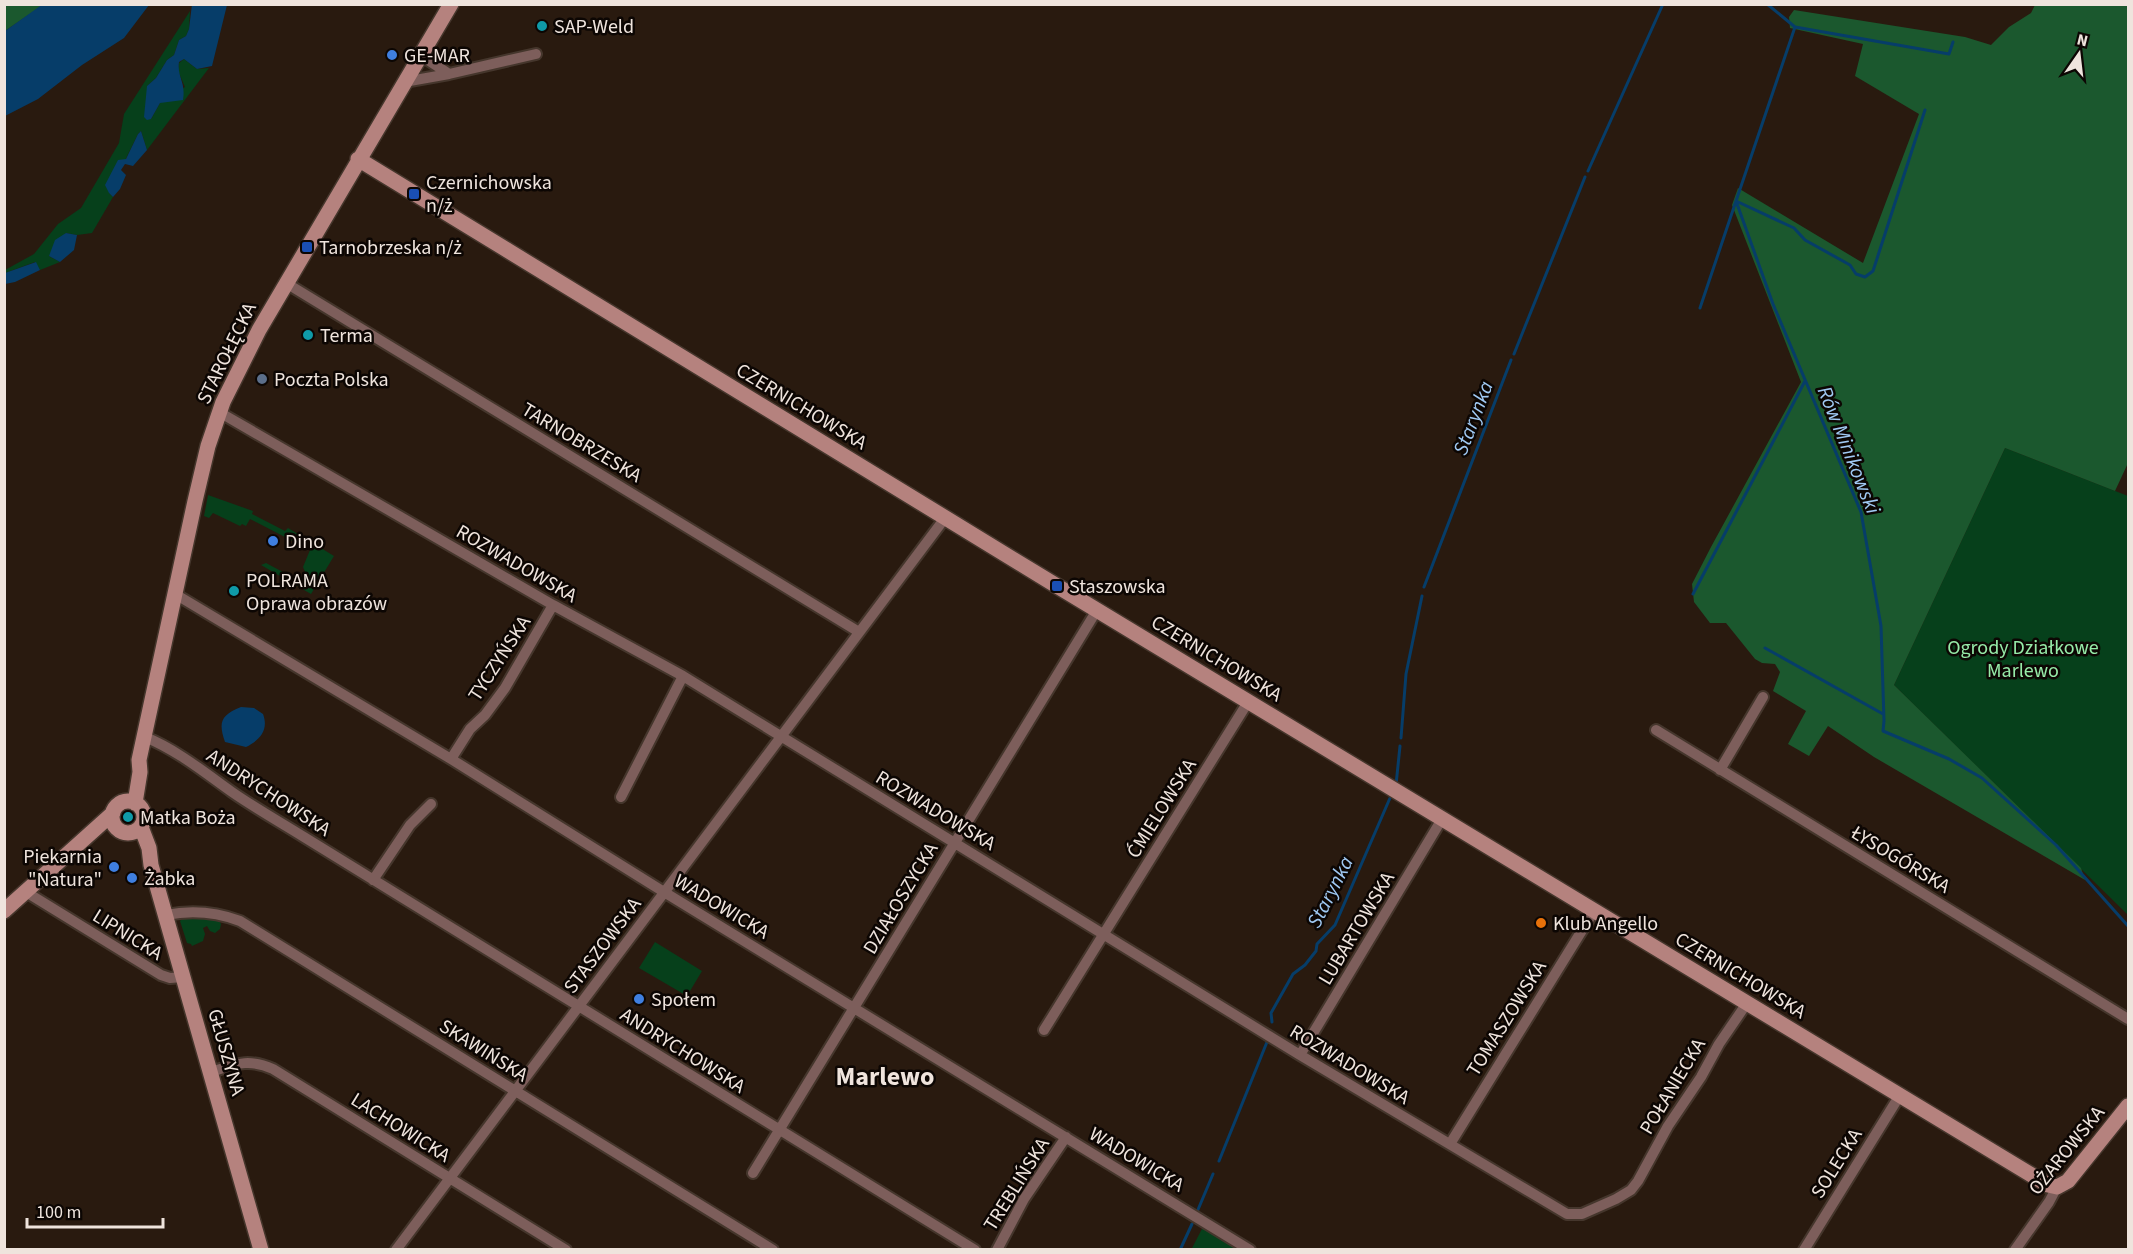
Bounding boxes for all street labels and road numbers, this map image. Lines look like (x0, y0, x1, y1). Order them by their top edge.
street label: STAROŁĘCKA (190, 298, 264, 409)
street label: CZERNICHOWSKA (731, 357, 872, 457)
street label: TARNOBRZESKA (516, 396, 647, 490)
street label: ROZWADOWSKA (451, 518, 582, 610)
street label: CZERNICHOWSKA (1146, 609, 1287, 709)
street label: TYCZYŃSKA (462, 610, 538, 707)
street label: ANDRYCHOWSKA (201, 742, 336, 844)
street label: ĆMIELOWSKA (1120, 753, 1204, 864)
street label: ROZWADOWSKA (870, 764, 1001, 858)
street label: ŁYSOGÓRSKA (1845, 819, 1956, 901)
street label: DZIAŁOSZYCKA (857, 837, 945, 960)
street label: LUBARTOWSKA (1312, 866, 1402, 990)
street label: WADOWICKA (669, 867, 775, 946)
street label: STASZOWSKA (557, 892, 648, 999)
street label: LIPNICKA (87, 902, 168, 968)
street label: CZERNICHOWSKA (1670, 926, 1811, 1026)
street label: TOMASZOWSKA (1460, 955, 1554, 1082)
street label: ANDRYCHOWSKA (614, 1001, 751, 1101)
street label: GŁUSZYNA (200, 1006, 252, 1099)
street label: SKAWIŃSKA (434, 1013, 533, 1089)
street label: ROZWADOWSKA (1284, 1018, 1415, 1112)
street label: POŁANIECKA (1633, 1033, 1713, 1140)
street label: LACHOWICKA (345, 1086, 456, 1170)
street label: OŻAROWSKA (2022, 1100, 2112, 1201)
street label: WADOWICKA (1084, 1120, 1190, 1199)
street label: SOLECKA (1804, 1123, 1869, 1204)
street label: TREBLIŃSKA (977, 1132, 1057, 1237)

